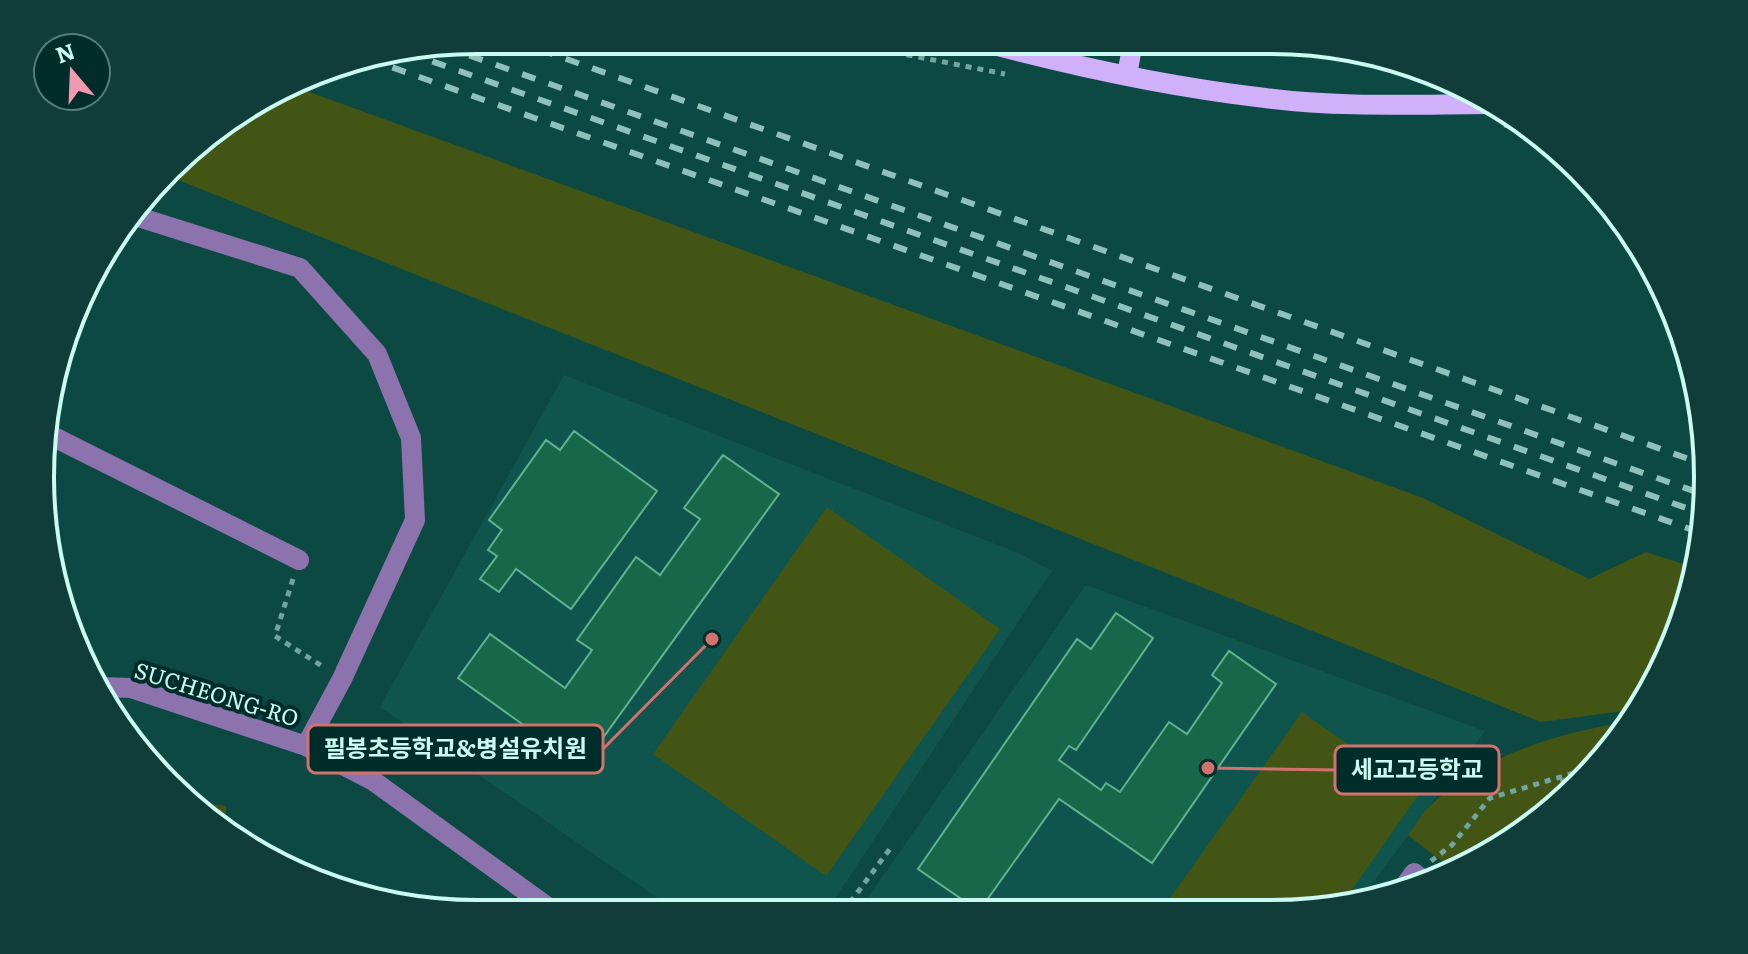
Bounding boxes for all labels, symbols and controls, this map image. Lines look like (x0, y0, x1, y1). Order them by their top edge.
north arrow (32, 32, 112, 112)
text: N (51, 33, 79, 70)
street label: SUCHEONG-RO (131, 652, 303, 734)
callout: 필봉초등학교&병설유치원 (308, 725, 603, 773)
text: 필봉초등학교&병설유치원 (324, 729, 586, 764)
callout: 세교고등학교 (1335, 746, 1499, 794)
text: 세교고등학교 (1351, 750, 1483, 785)

